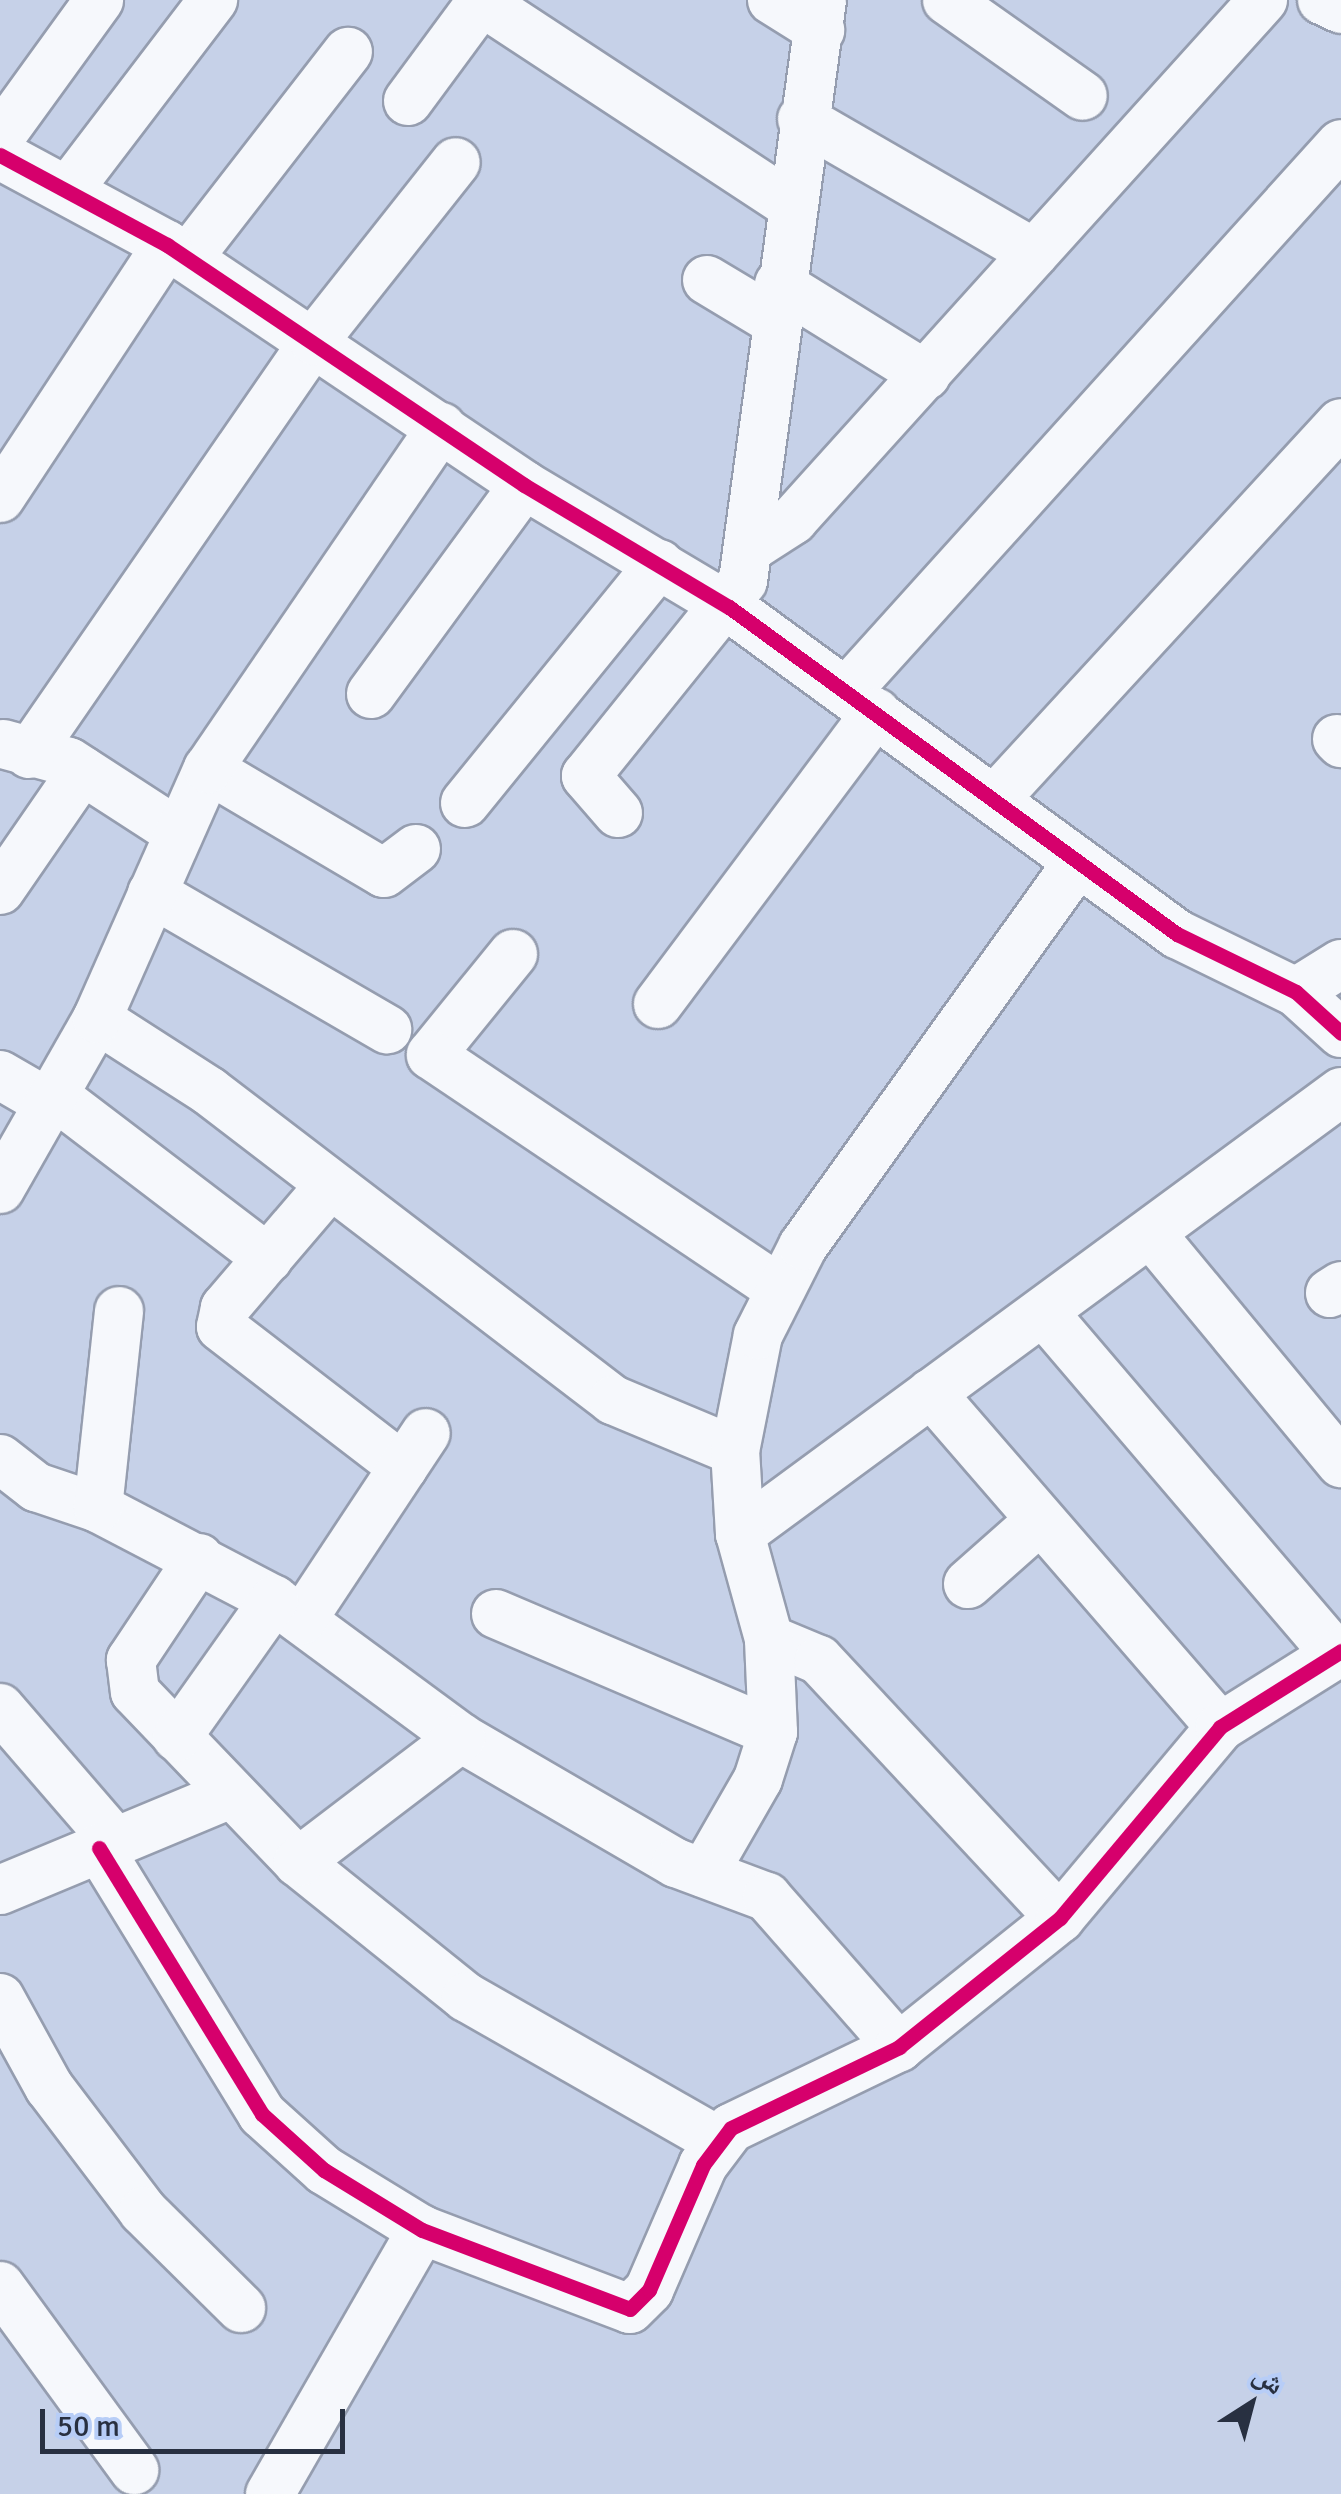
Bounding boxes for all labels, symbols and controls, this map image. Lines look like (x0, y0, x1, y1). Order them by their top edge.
north arrow (1201, 2354, 1301, 2454)
text: ش (1247, 2357, 1291, 2402)
scale bar (45, 2389, 350, 2451)
text: 50 m (57, 2408, 120, 2445)

